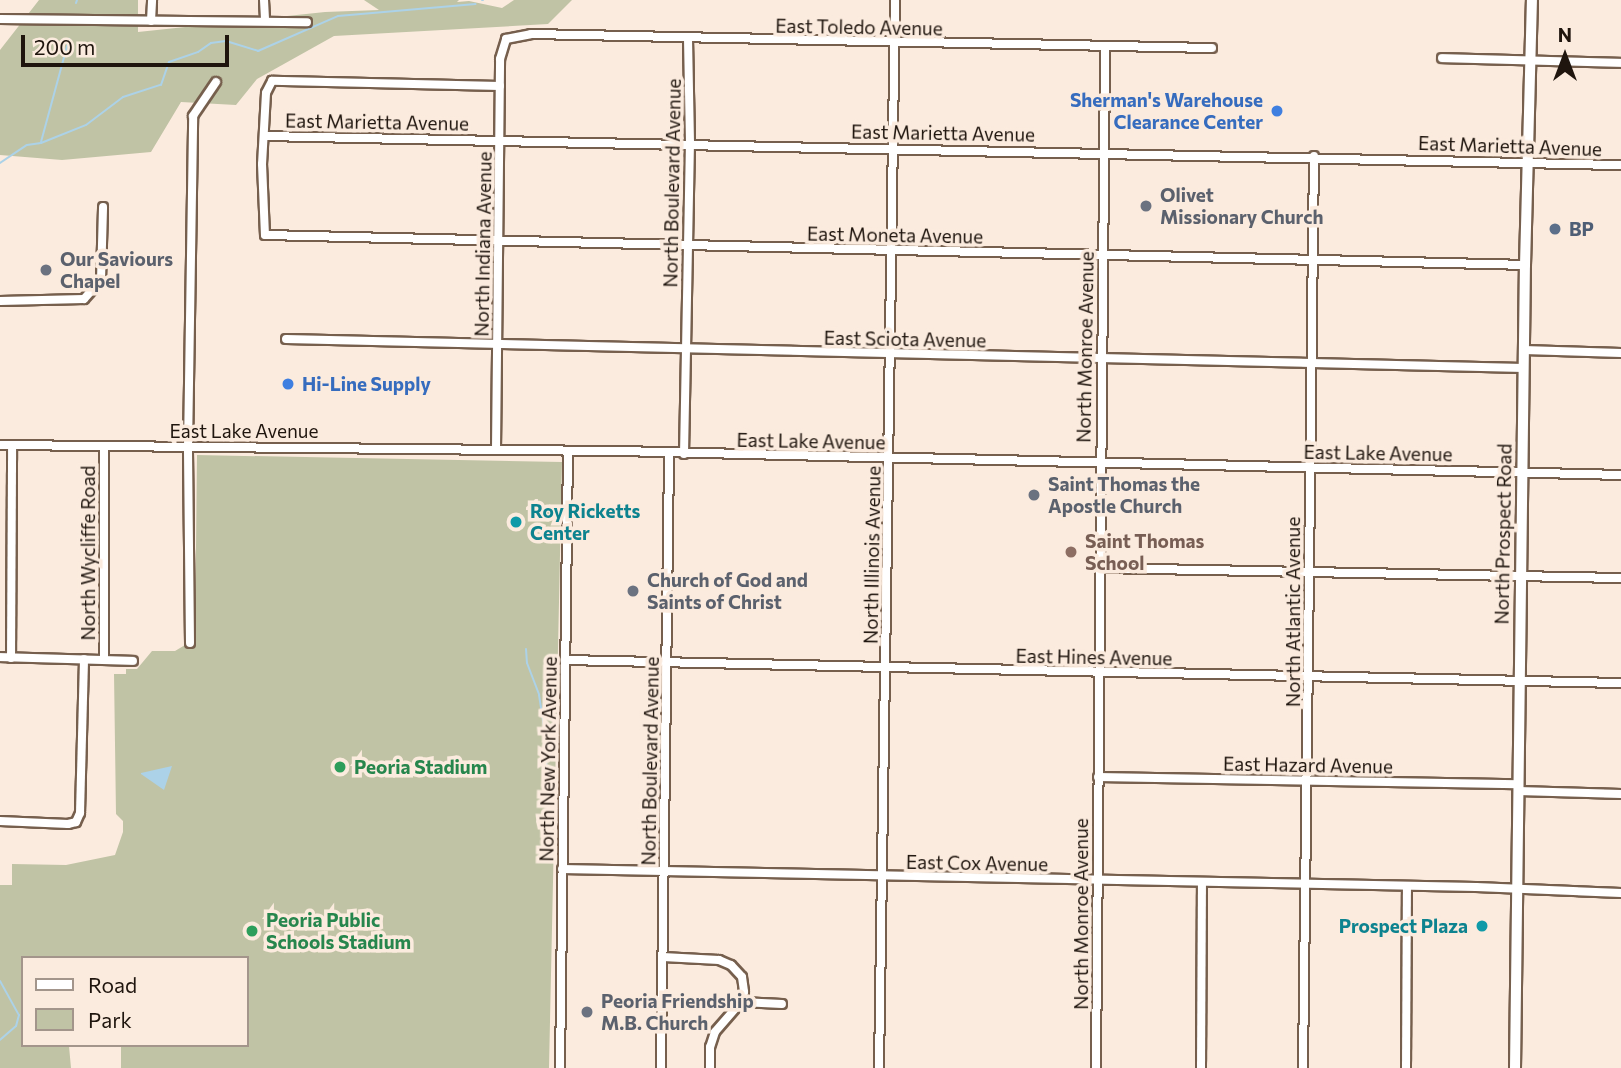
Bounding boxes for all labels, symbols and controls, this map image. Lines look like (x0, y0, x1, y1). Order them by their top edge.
street label: East Toledo Avenue (775, 14, 943, 40)
scale bar (24, 21, 233, 65)
north arrow (1530, 21, 1600, 91)
text: N (1558, 23, 1572, 46)
text: 200 m (34, 34, 95, 59)
street label: North Boulevard Avenue (659, 78, 685, 288)
place label: Sherman's Warehouse Clearance Center (1070, 89, 1263, 133)
marker: Sherman's Warehouse Clearance Center (1269, 103, 1285, 119)
street label: East Marietta Avenue (285, 109, 469, 135)
street label: East Marietta Avenue (851, 120, 1035, 146)
street label: East Marietta Avenue (1418, 131, 1602, 161)
street label: North Indiana Avenue (470, 151, 496, 337)
place label: Olivet Missionary Church (1160, 184, 1323, 228)
marker: Olivet Missionary Church (1138, 198, 1154, 214)
place label: BP (1569, 218, 1594, 240)
marker: BP (1547, 221, 1563, 237)
street label: East Moneta Avenue (807, 222, 983, 248)
place label: Our Saviours Chapel (60, 248, 173, 292)
street label: North Monroe Avenue (1072, 251, 1098, 443)
marker: Our Saviours Chapel (38, 262, 54, 278)
street label: East Sciota Avenue (824, 326, 986, 352)
place label: Hi-Line Supply (302, 373, 431, 395)
marker: Hi-Line Supply (280, 376, 296, 392)
street label: East Lake Avenue (170, 420, 318, 442)
street label: East Lake Avenue (736, 428, 886, 454)
street label: East Lake Avenue (1303, 440, 1453, 466)
street label: North Prospect Road (1490, 443, 1516, 625)
street label: North Wycliffe Road (77, 465, 99, 641)
street label: North Illinois Avenue (859, 466, 885, 644)
place label: Saint Thomas the Apostle Church (1048, 473, 1200, 517)
marker: Saint Thomas the Apostle Church (1026, 487, 1042, 503)
place label: Roy Ricketts Center (530, 500, 640, 544)
marker: Roy Ricketts Center (508, 514, 524, 530)
street label: North Atlantic Avenue (1282, 517, 1304, 707)
place label: Saint Thomas School (1085, 530, 1204, 574)
marker: Saint Thomas School (1063, 544, 1079, 560)
place label: Church of God and Saints of Christ (647, 569, 808, 613)
marker: Church of God and Saints of Christ (625, 583, 641, 599)
street label: East Hines Avenue (1015, 644, 1173, 670)
street label: North New York Avenue (535, 656, 561, 862)
street label: North Boulevard Avenue (637, 656, 663, 866)
street label: East Hazard Avenue (1223, 752, 1393, 778)
place label: Peoria Stadium (354, 756, 487, 778)
marker: Peoria Stadium (332, 759, 348, 775)
street label: North Monroe Avenue (1070, 818, 1092, 1010)
street label: East Cox Avenue (906, 850, 1048, 876)
place label: Peoria Public Schools Stadium (266, 909, 411, 953)
place label: Prospect Plaza (1339, 915, 1468, 937)
marker: Prospect Plaza (1474, 918, 1490, 934)
marker: Peoria Public Schools Stadium (244, 923, 260, 939)
legend (21, 956, 248, 1047)
text: Road (88, 972, 137, 997)
place label: Peoria Friendship M.B. Church (601, 990, 754, 1034)
marker: Peoria Friendship M.B. Church (579, 1004, 595, 1020)
text: Park (88, 1007, 132, 1032)

